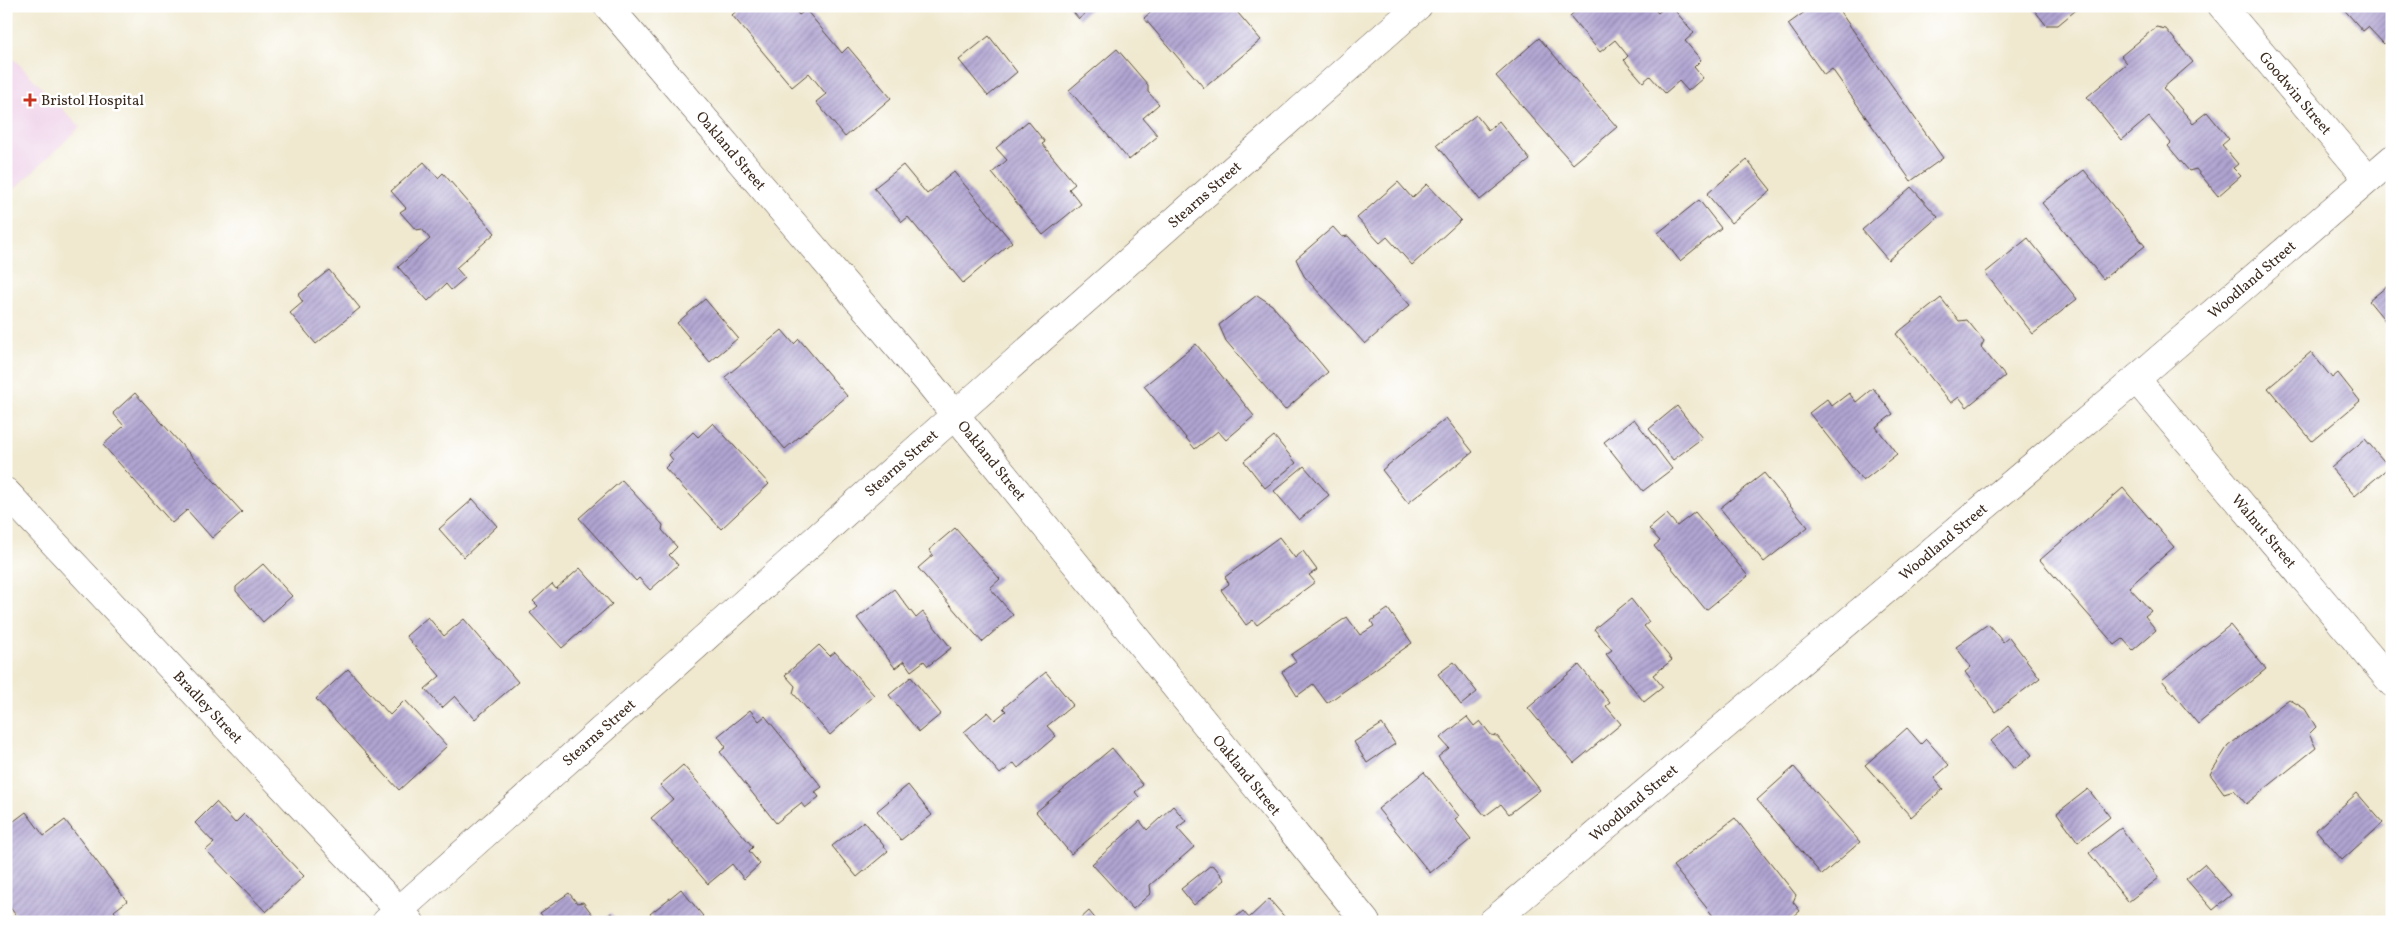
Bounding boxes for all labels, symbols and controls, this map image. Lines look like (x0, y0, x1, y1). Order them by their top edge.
street label: Goodwin Street (2253, 48, 2336, 140)
place label: Bristol Hospital (41, 91, 144, 112)
marker: Bristol Hospital (23, 93, 37, 107)
street label: Oakland Street (690, 107, 770, 196)
street label: Stearns Street (1164, 157, 1247, 234)
street label: Woodland Street (2204, 237, 2301, 324)
street label: Oakland Street (952, 417, 1030, 506)
street label: Stearns Street (861, 426, 944, 503)
street label: Walnut Street (2226, 491, 2300, 574)
street label: Woodland Street (1895, 499, 1993, 586)
street label: Bradley Street (167, 667, 246, 749)
street label: Stearns Street (558, 695, 641, 772)
street label: Oakland Street (1207, 731, 1285, 821)
street label: Woodland Street (1586, 760, 1683, 847)

